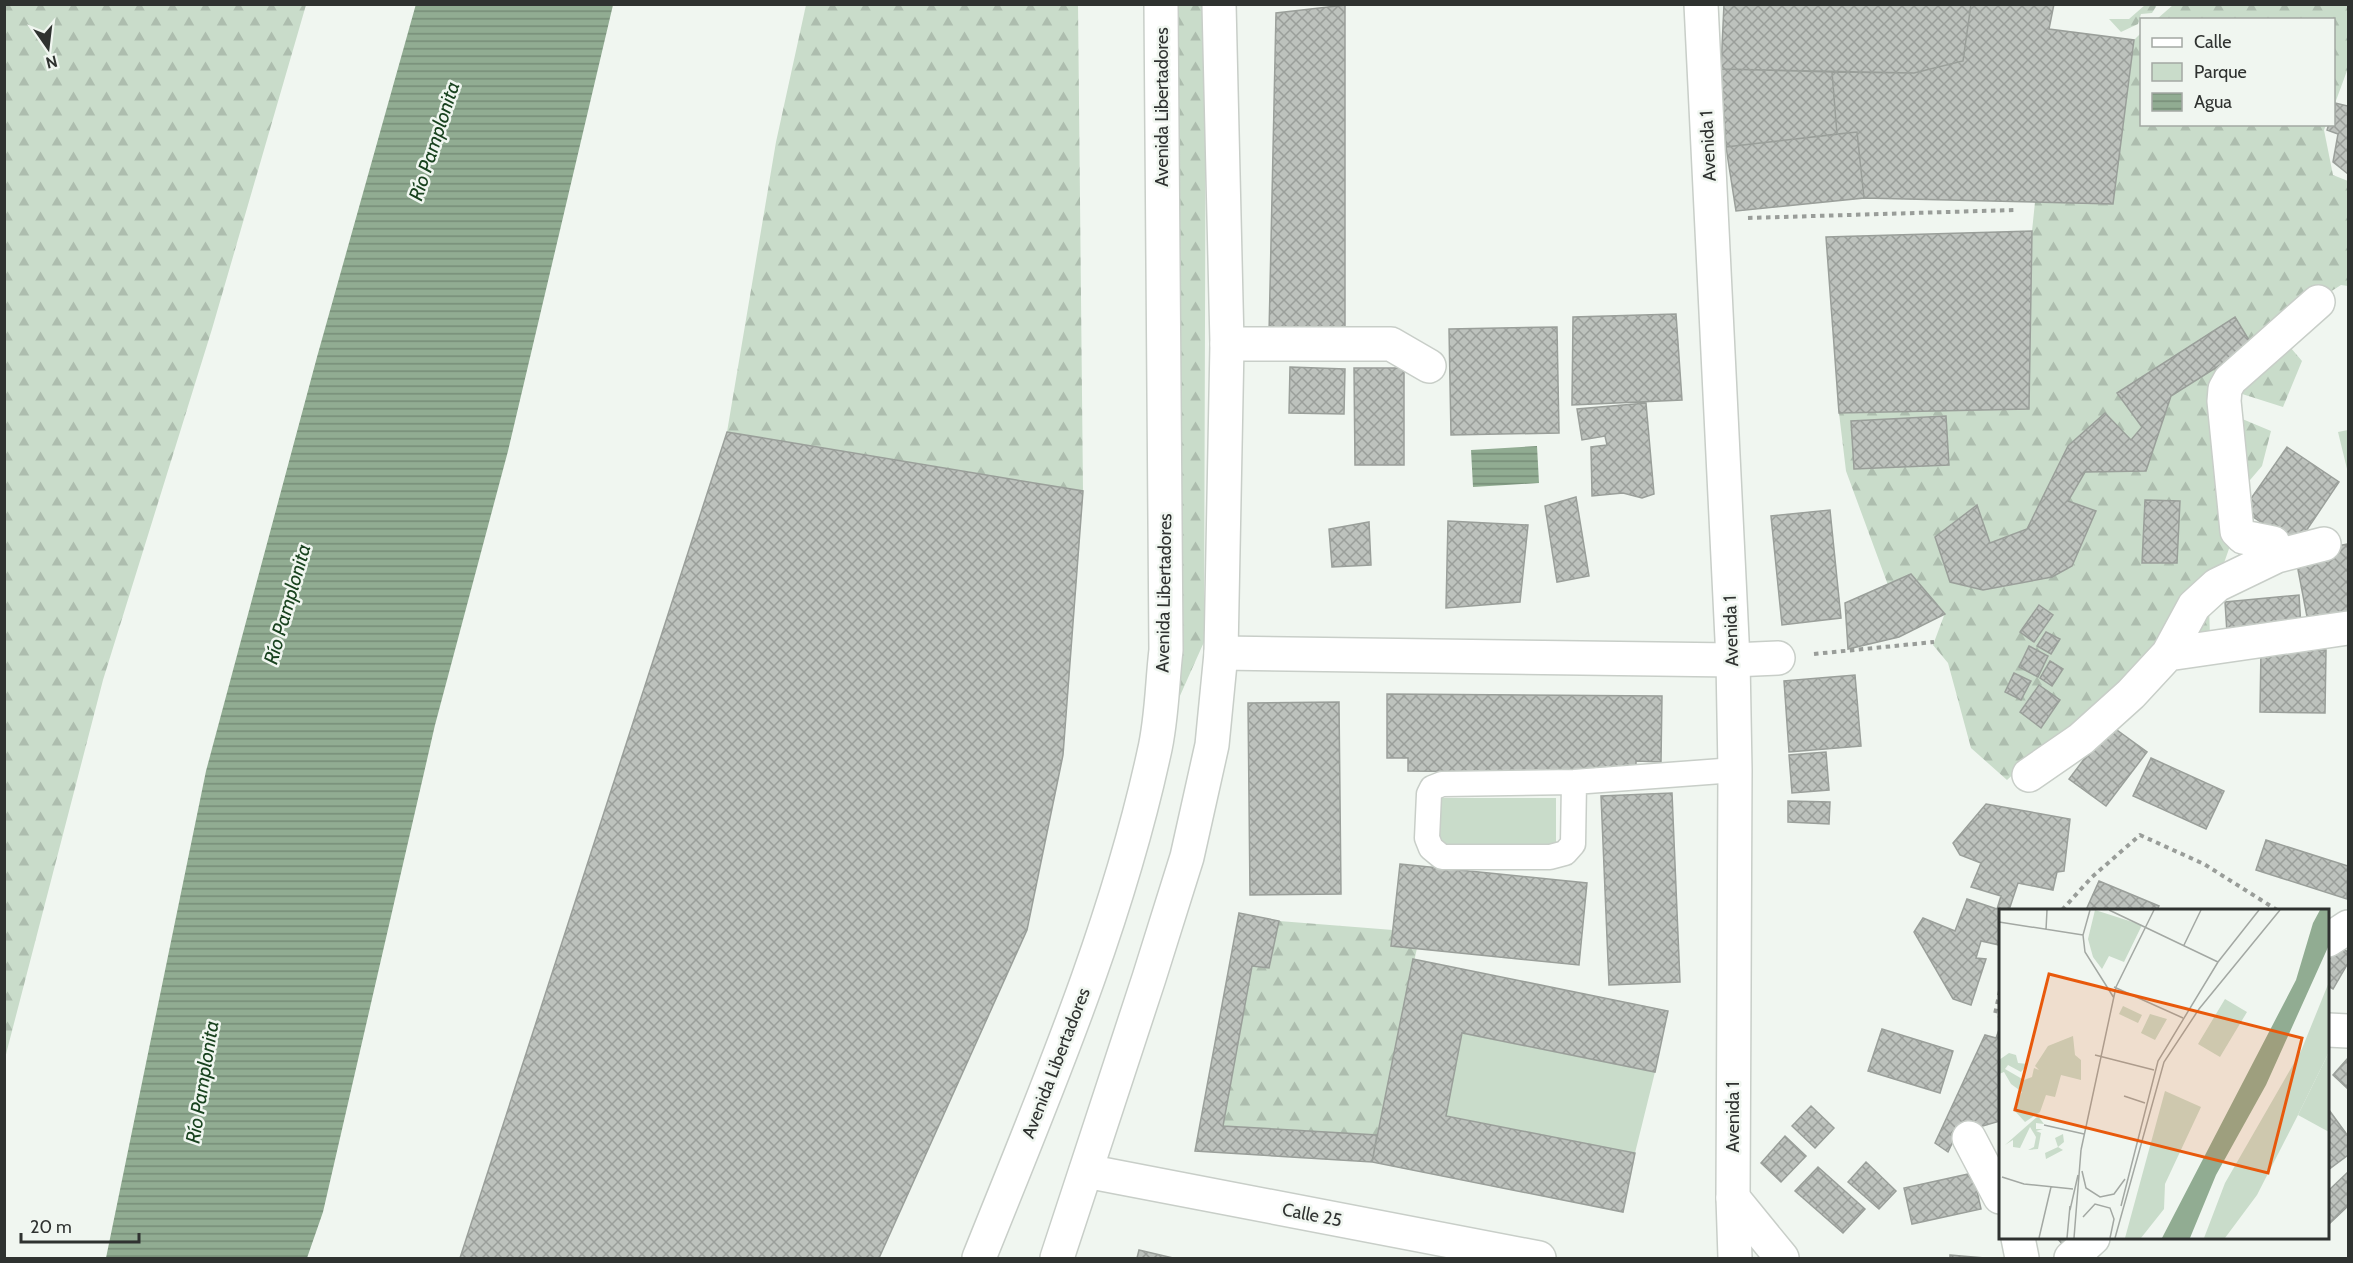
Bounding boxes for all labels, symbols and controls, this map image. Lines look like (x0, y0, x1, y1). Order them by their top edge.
north arrow (18, 18, 78, 78)
legend (2140, 18, 2335, 126)
street label: Avenida Libertadores (1151, 27, 1173, 187)
text: Calle (2194, 31, 2231, 53)
text: N (44, 51, 59, 73)
text: Parque (2194, 61, 2247, 83)
water label: Río Pamplonita (403, 78, 465, 204)
text: Agua (2194, 91, 2232, 113)
street label: Avenida 1 (1695, 110, 1721, 182)
street label: Avenida Libertadores (1152, 513, 1176, 673)
water label: Río Pamplonita (258, 541, 316, 667)
street label: Avenida 1 (1719, 595, 1743, 667)
inset map (1999, 909, 2329, 1239)
street label: Avenida Libertadores (1017, 985, 1095, 1141)
water label: Río Pamplonita (180, 1019, 224, 1145)
street label: Avenida 1 (1722, 1082, 1744, 1152)
street label: Calle 25 (1280, 1198, 1344, 1232)
scale bar (21, 1206, 140, 1244)
text: 20 m (30, 1216, 72, 1238)

